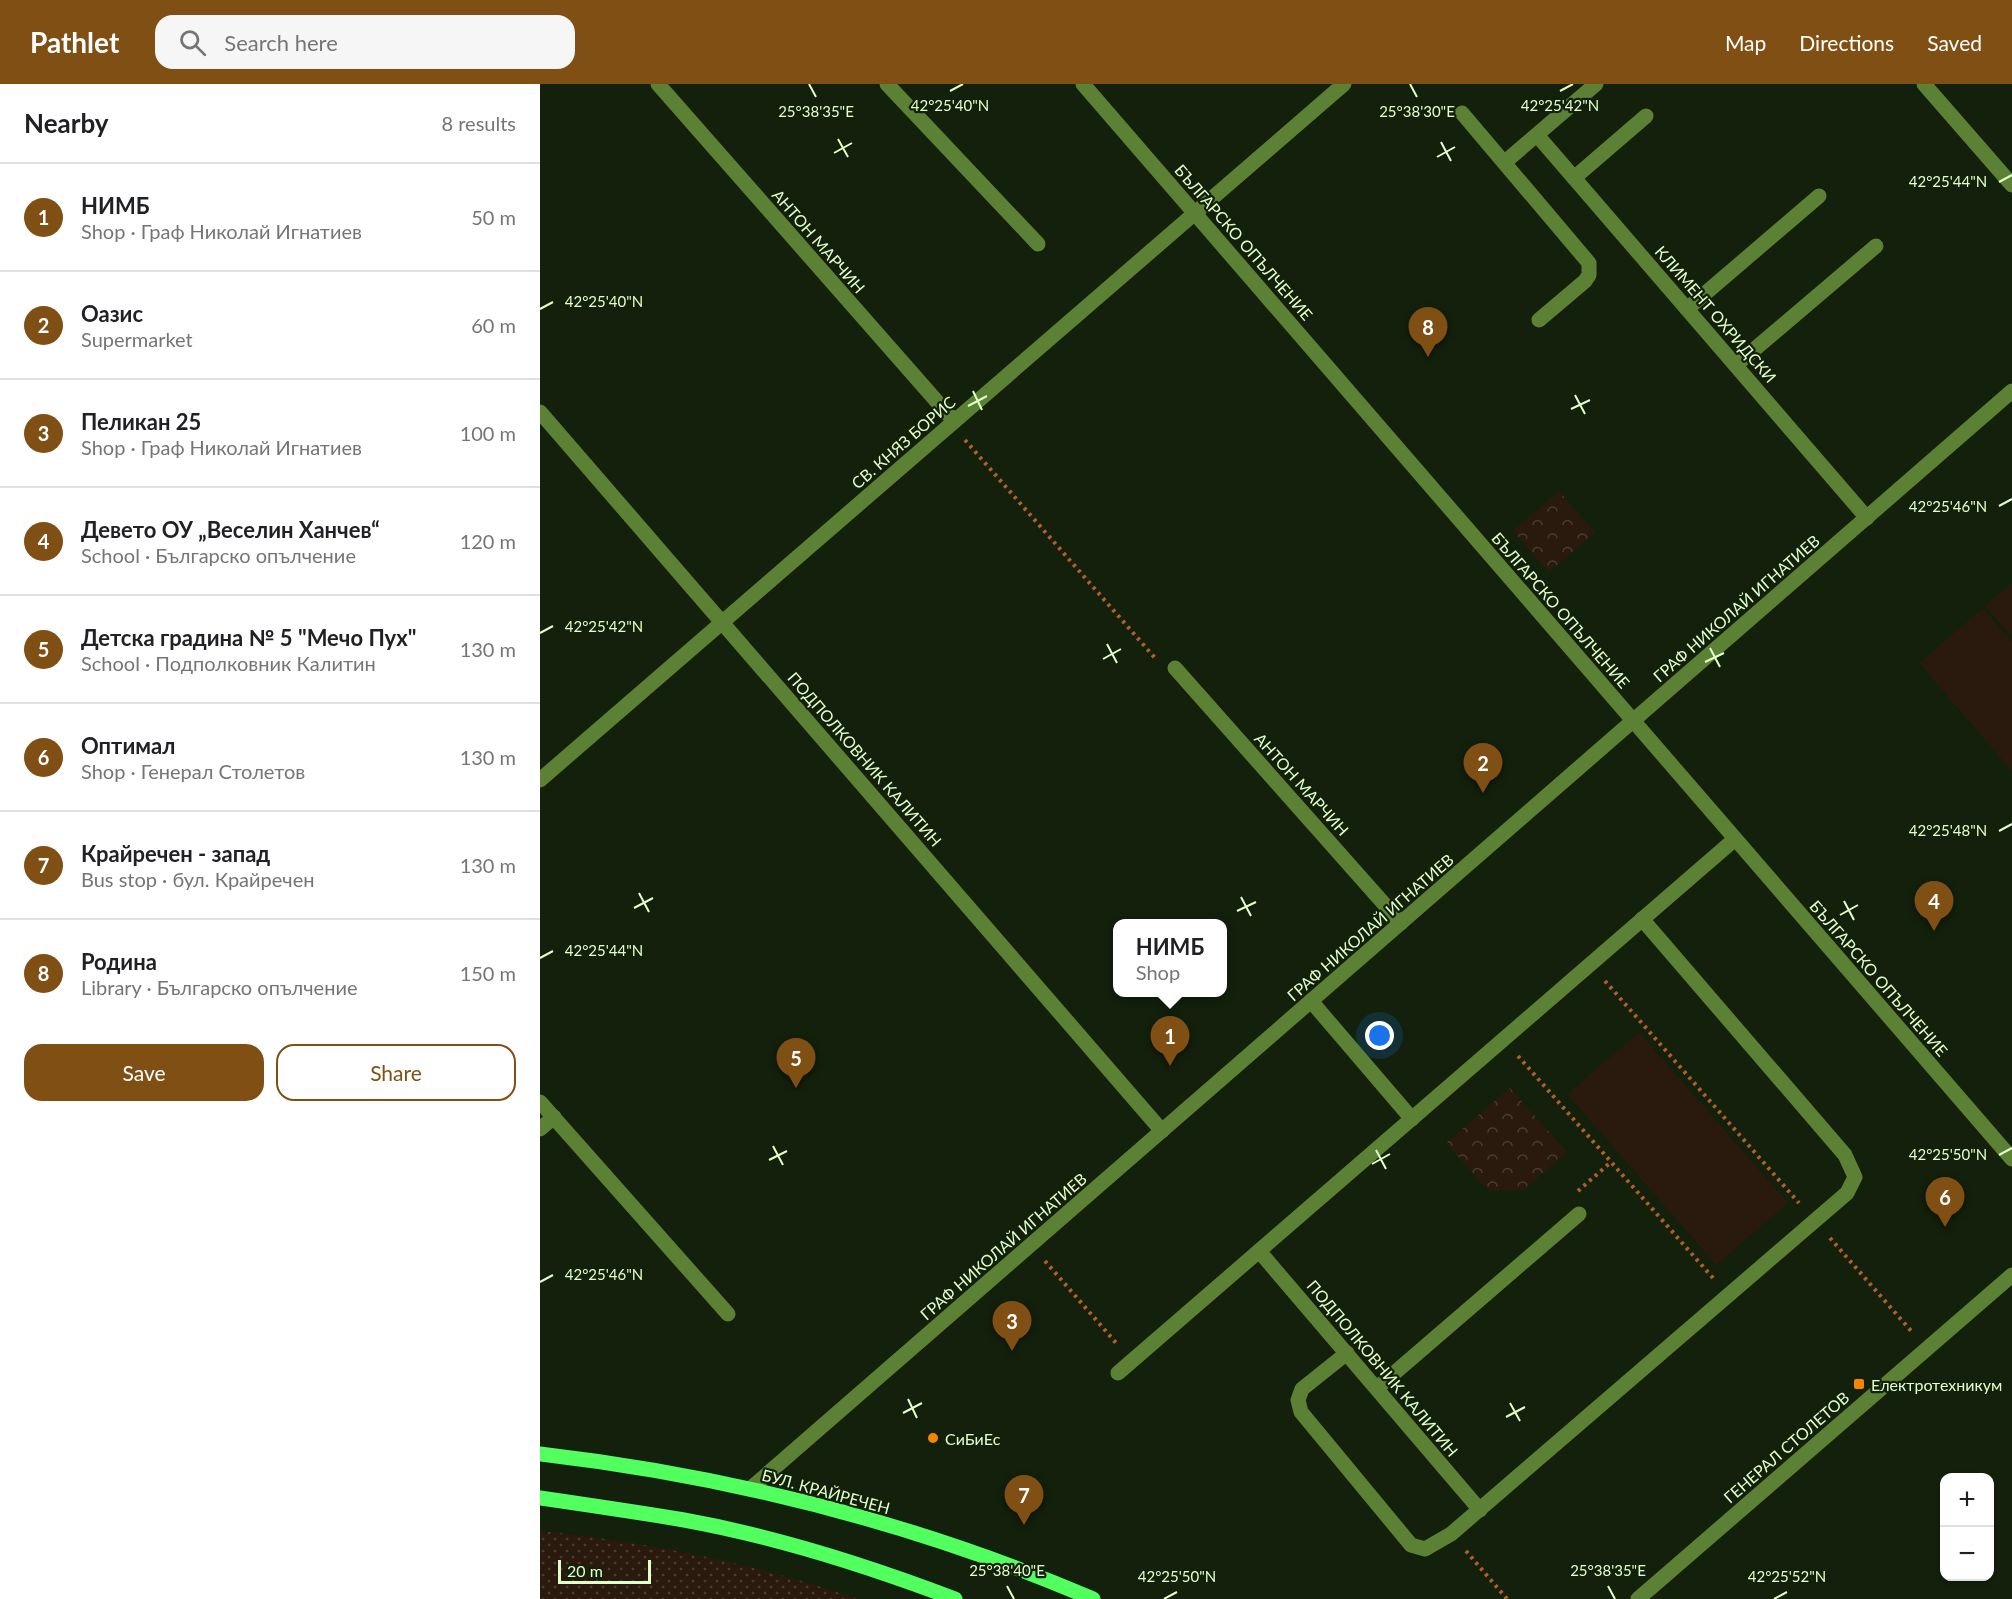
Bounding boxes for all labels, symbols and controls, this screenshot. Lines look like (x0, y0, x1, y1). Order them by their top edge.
search box (155, 15, 575, 69)
text: Pathlet (30, 25, 119, 59)
icon: search (176, 26, 209, 59)
text: Search here (224, 29, 338, 56)
text: Map (1725, 30, 1766, 55)
text: Directions (1799, 30, 1894, 55)
text: Saved (1927, 30, 1982, 55)
text: 42°25'40"N (911, 96, 989, 114)
text: 42°25'42"N (1521, 96, 1599, 114)
text: 25°38'35"E (778, 102, 854, 120)
text: 25°38'30"E (1379, 102, 1455, 120)
text: Nearby (24, 107, 109, 139)
text: 8 results (441, 111, 516, 135)
street label: БЪЛГАРСКО ОПЪЛЧЕНИЕ (1171, 160, 1317, 324)
text: 42°25'44"N (1909, 172, 1987, 190)
street label: АНТОН МАРЧИН (769, 185, 869, 297)
text: НИМБ (81, 192, 150, 219)
text: 1 (38, 205, 49, 229)
text: 50 m (471, 205, 516, 229)
text: Shop · Граф Николай Игнатиев (81, 219, 362, 243)
street label: КЛИМЕНТ ОХРИДСКИ (1651, 242, 1781, 386)
text: 42°25'40"N (565, 292, 643, 310)
text: Оазис (81, 300, 143, 327)
pin: 8 (1408, 308, 1448, 357)
text: 2 (38, 313, 49, 337)
text: 60 m (471, 313, 516, 337)
text: Supermarket (81, 327, 193, 351)
street label: СВ. КНЯЗ БОРИС (847, 392, 959, 492)
text: Пеликан 25 (81, 408, 201, 435)
text: 3 (38, 421, 49, 445)
text: 100 m (460, 421, 516, 445)
text: Shop · Граф Николай Игнатиев (81, 435, 362, 459)
text: 42°25'46"N (1909, 497, 1987, 515)
text: Девето ОУ „Веселин Ханчев“ (81, 516, 380, 543)
street label: БЪЛГАРСКО ОПЪЛЧЕНИЕ (1488, 528, 1634, 692)
text: 4 (38, 529, 49, 553)
text: 120 m (460, 529, 516, 553)
street label: ГРАФ НИКОЛАЙ ИГНАТИЕВ (1649, 531, 1823, 685)
text: School · Българско опълчение (81, 543, 356, 567)
text: 42°25'42"N (565, 617, 643, 635)
text: Детска градина № 5 "Мечо Пух" (81, 624, 416, 651)
text: 5 (38, 637, 49, 661)
text: 130 m (460, 637, 516, 661)
text: School · Подполковник Калитин (81, 651, 376, 675)
street label: ПОДПОЛКОВНИК КАЛИТИН (784, 668, 946, 850)
street label: АНТОН МАРЧИН (1251, 729, 1353, 839)
text: Оптимал (81, 732, 175, 759)
pin: 2 (1464, 744, 1502, 793)
text: 6 (38, 745, 49, 769)
text: 130 m (460, 745, 516, 769)
text: Shop · Генерал Столетов (81, 759, 305, 783)
text: 42°25'48"N (1909, 821, 1987, 839)
text: Крайречен - запад (81, 840, 270, 867)
street label: ГРАФ НИКОЛАЙ ИГНАТИЕВ (1283, 850, 1457, 1004)
text: 7 (38, 853, 49, 877)
text: 130 m (460, 853, 516, 877)
text: Bus stop · бул. Крайречен (81, 867, 314, 891)
pin: 4 (1914, 882, 1954, 931)
street label: БЪЛГАРСКО ОПЪЛЧЕНИЕ (1806, 896, 1952, 1060)
popup (1113, 919, 1227, 997)
text: НИМБ (1136, 933, 1204, 960)
text: 42°25'44"N (565, 941, 643, 959)
text: Родина (81, 948, 157, 975)
text: Shop (1136, 960, 1180, 984)
text: 8 (38, 961, 49, 985)
text: 150 m (460, 961, 516, 985)
text: Library · Българско опълчение (81, 975, 357, 999)
pin: 1 (1150, 1016, 1190, 1066)
your location (1365, 1021, 1394, 1050)
pin: 5 (776, 1038, 816, 1088)
button: Save (24, 1044, 264, 1101)
button: Share (276, 1044, 516, 1101)
text: 42°25'50"N (1909, 1145, 1987, 1163)
street label: ГРАФ НИКОЛАЙ ИГНАТИЕВ (916, 1169, 1090, 1323)
pin: 6 (1926, 1178, 1964, 1227)
text: 42°25'46"N (565, 1265, 643, 1283)
street label: ПОДПОЛКОВНИК КАЛИТИН (1304, 1276, 1462, 1460)
pin: 3 (992, 1302, 1032, 1351)
place label: Електротехникум (1871, 1375, 2002, 1394)
marker: Електротехникум (1852, 1377, 1866, 1391)
street label: ГЕНЕРАЛ СТОЛЕТОВ (1719, 1387, 1853, 1507)
place label: СиБиЕс (945, 1429, 1001, 1448)
marker: СиБиЕс (926, 1431, 940, 1445)
street label: БУЛ. КРАЙРЕЧЕН (760, 1465, 892, 1517)
map controls (1940, 1473, 1994, 1581)
button: + (1940, 1473, 1994, 1527)
pin: 7 (1004, 1476, 1044, 1525)
button: − (1940, 1527, 1994, 1581)
scale bar (558, 1557, 651, 1584)
text: 20 m (567, 1561, 603, 1580)
text: 25°38'40"E (969, 1561, 1045, 1579)
text: 25°38'35"E (1570, 1561, 1646, 1579)
text: 42°25'50"N (1138, 1567, 1216, 1585)
text: 42°25'52"N (1748, 1567, 1826, 1585)

